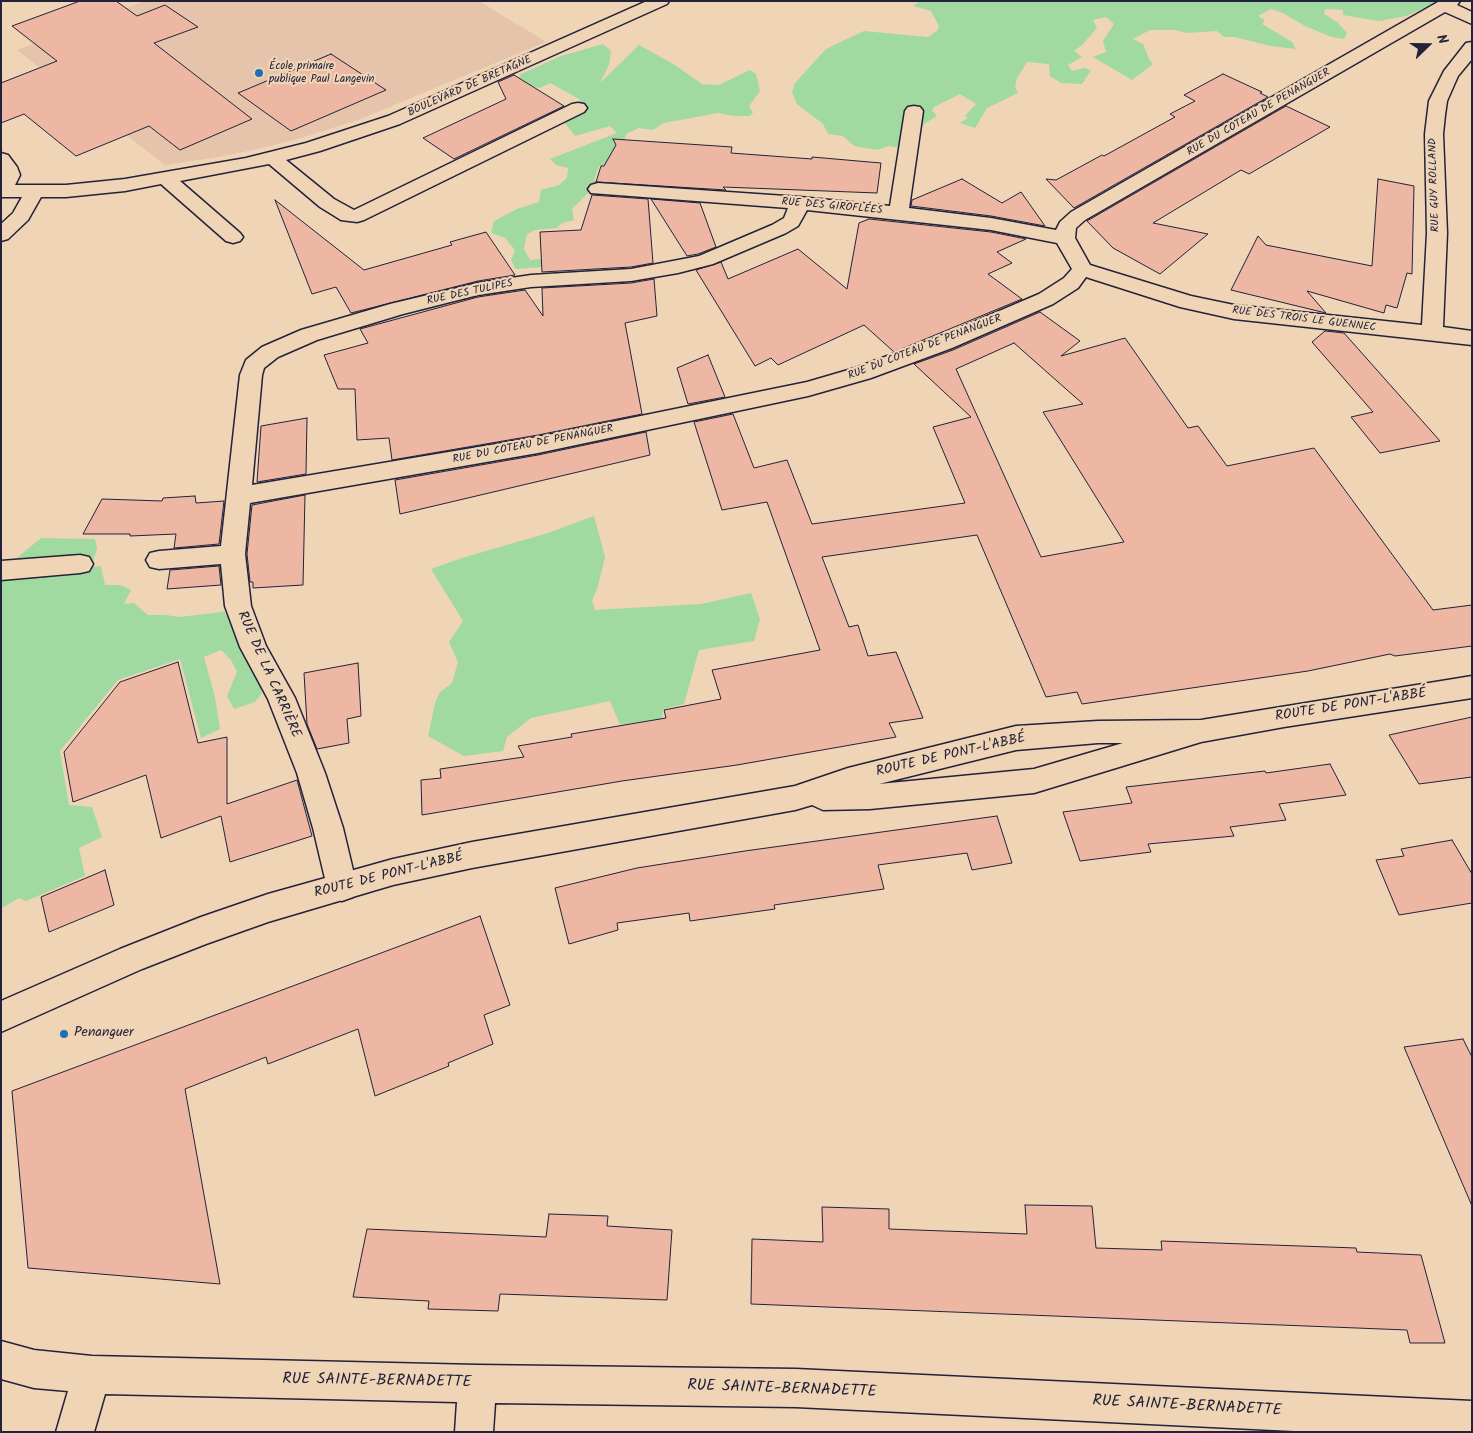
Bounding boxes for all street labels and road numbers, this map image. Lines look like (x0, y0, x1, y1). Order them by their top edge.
street label: BOULEVARD DE BRETAGNE (406, 54, 534, 120)
street label: RUE DU COTEAU DE PENANGUER (1185, 66, 1333, 160)
street label: RUE GUY ROLLAND (1427, 138, 1443, 232)
street label: RUE DES GIROFLÉES (781, 196, 883, 218)
street label: RUE DES TULIPES (426, 277, 514, 309)
street label: RUE DES TROIS LE GUENNEC (1231, 305, 1377, 335)
street label: RUE DU COTEAU DE PENANGUER (846, 313, 1004, 383)
street label: RUE DU COTEAU DE PENANGUER (452, 423, 614, 467)
street label: RUE DE LA CARRIÈRE (232, 609, 304, 741)
street label: ROUTE DE PONT-L'ABBÉ (1274, 686, 1428, 726)
street label: ROUTE DE PONT-L'ABBÉ (875, 731, 1027, 781)
street label: ROUTE DE PONT-L'ABBÉ (313, 849, 465, 903)
street label: RUE SAINTE-BERNADETTE (282, 1371, 472, 1393)
street label: RUE SAINTE-BERNADETTE (687, 1377, 877, 1403)
street label: RUE SAINTE-BERNADETTE (1092, 1392, 1282, 1422)

